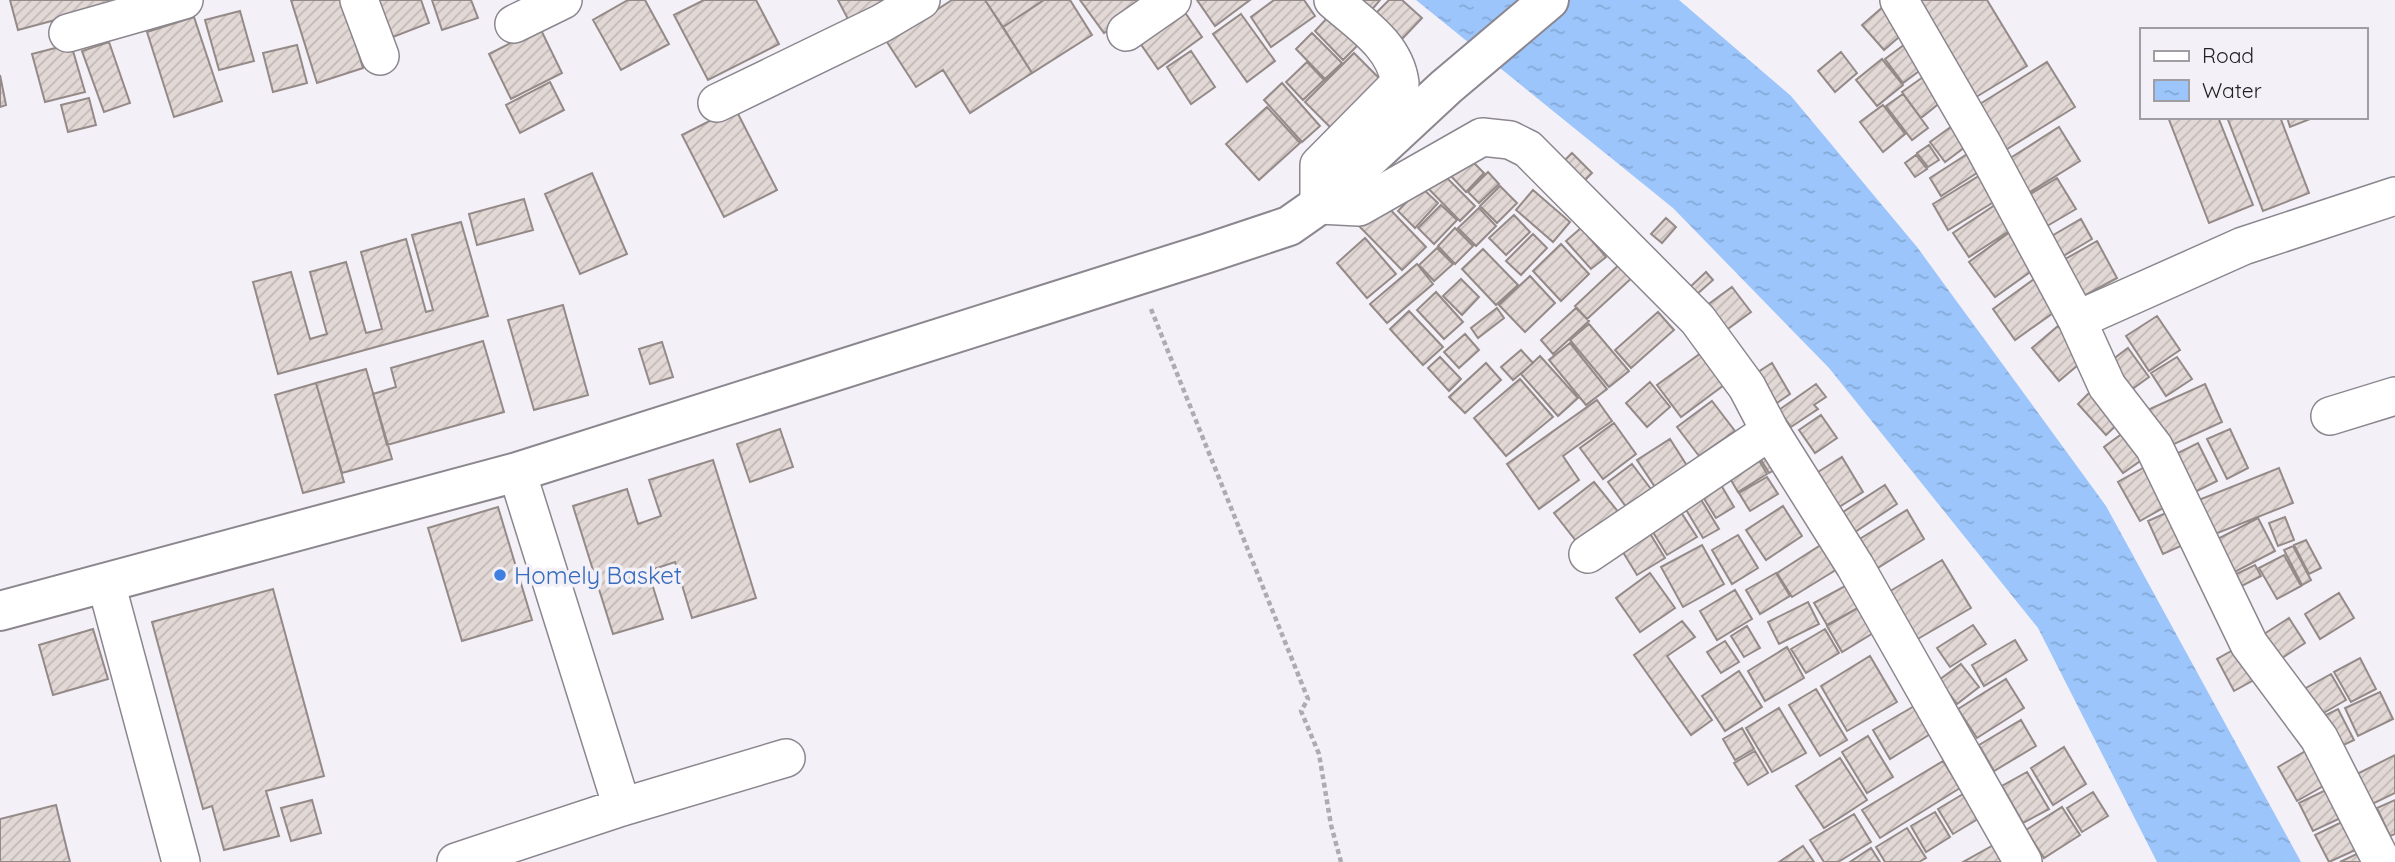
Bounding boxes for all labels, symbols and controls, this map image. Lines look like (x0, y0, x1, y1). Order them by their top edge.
legend (2140, 28, 2367, 119)
text: Road (2202, 42, 2254, 68)
text: Water (2202, 77, 2262, 103)
place label: Homely Basket (514, 560, 682, 590)
marker: Homely Basket (492, 567, 508, 583)

